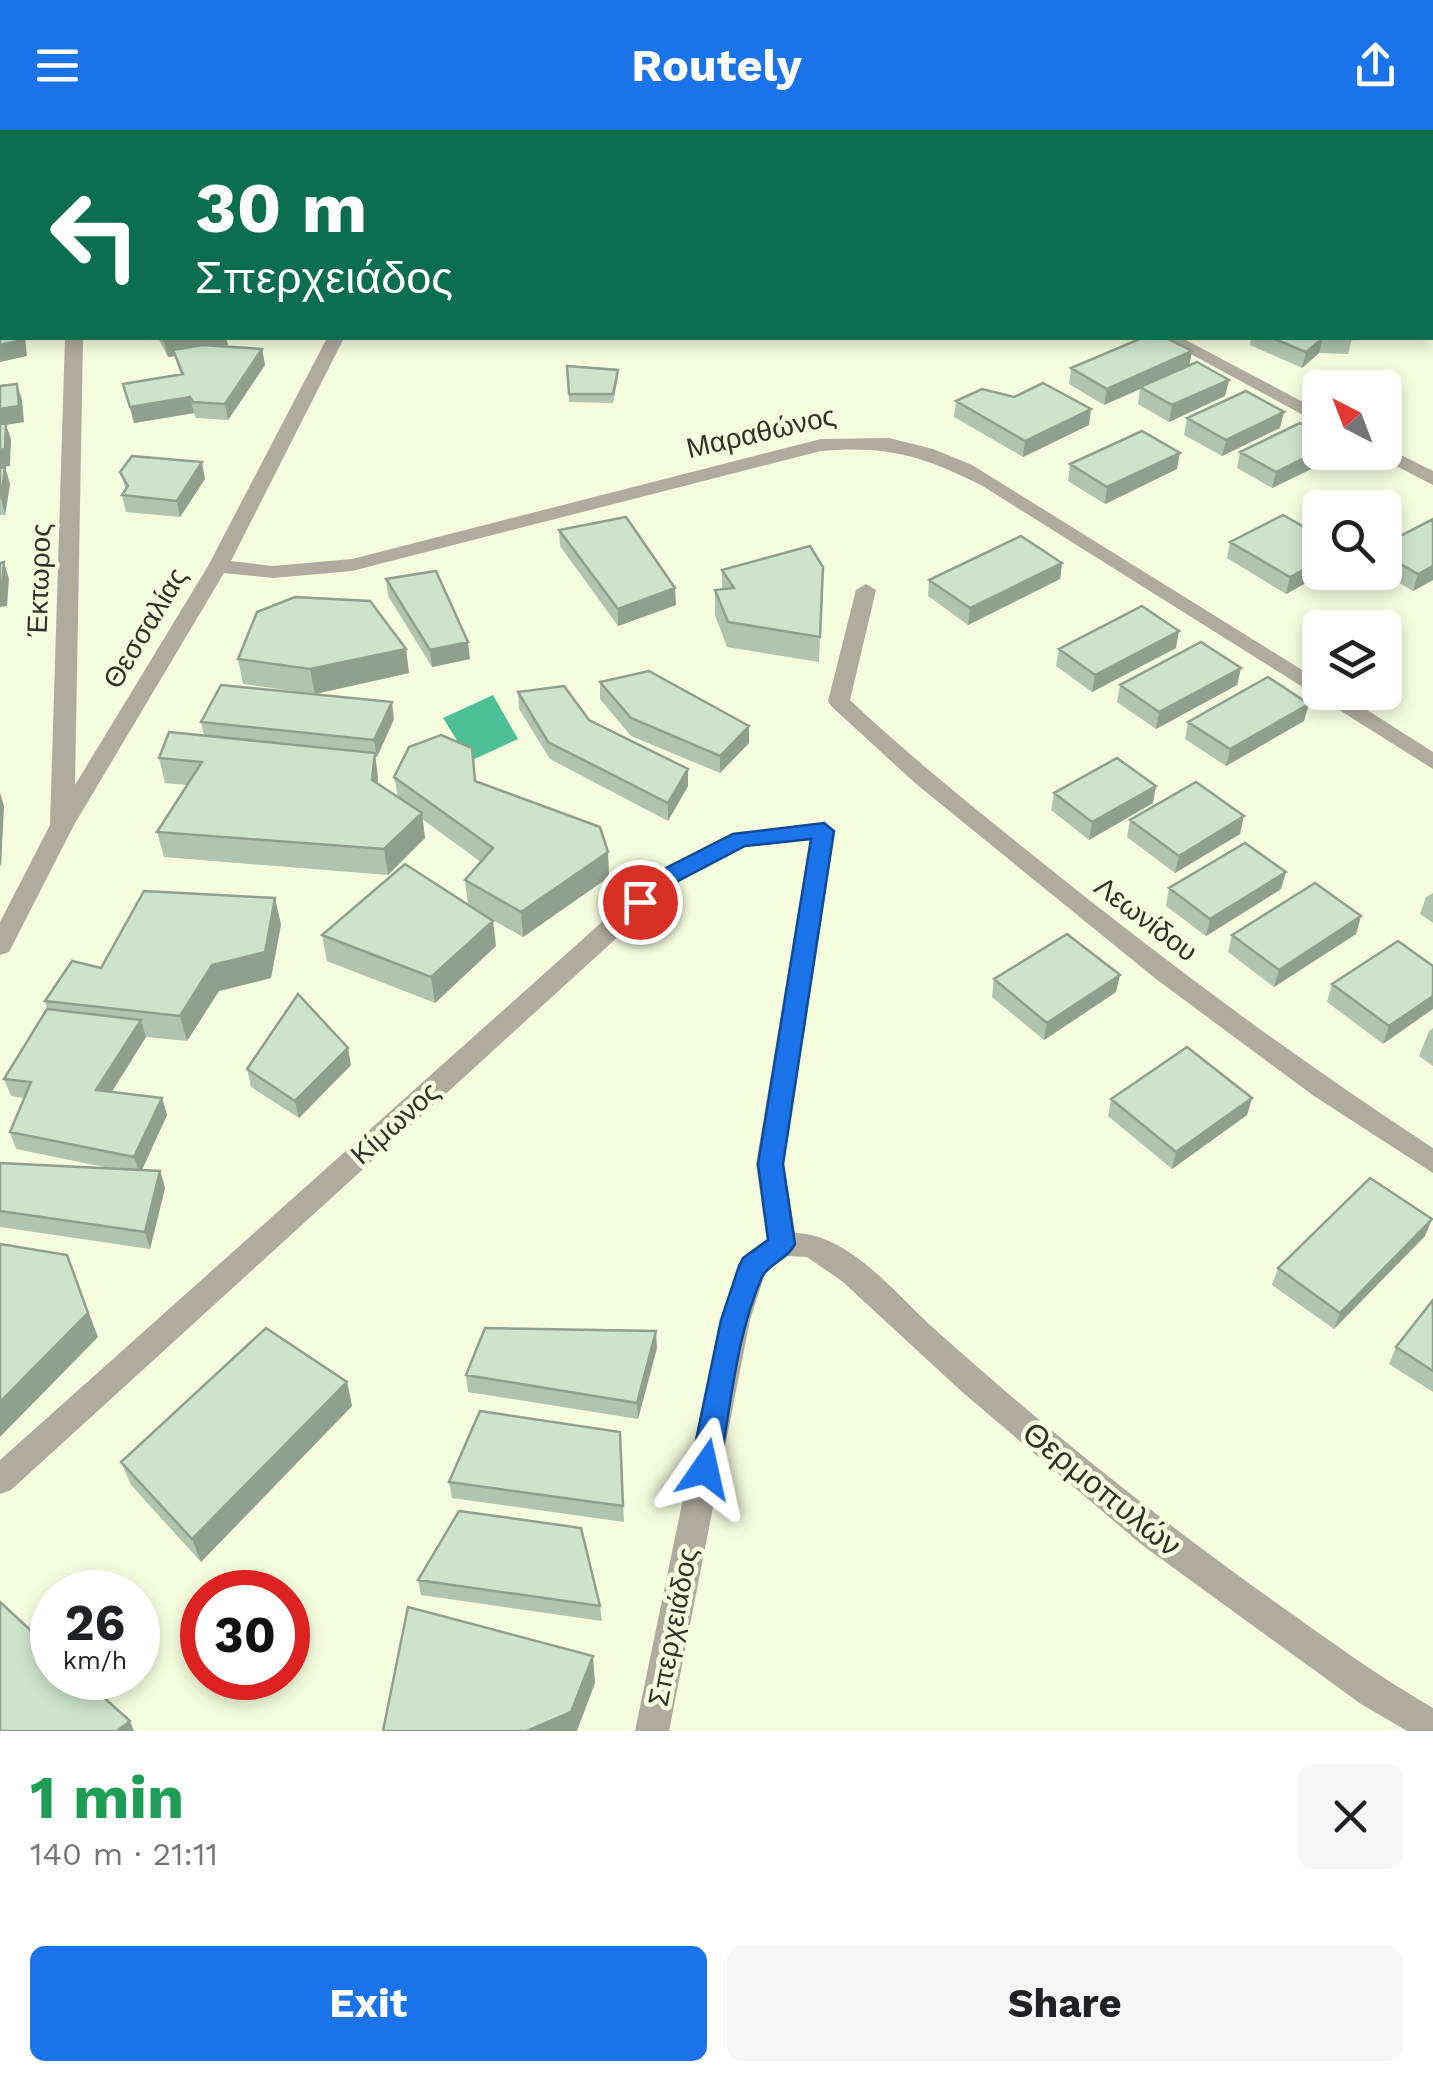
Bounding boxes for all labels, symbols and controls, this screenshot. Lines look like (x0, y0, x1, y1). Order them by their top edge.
icon: menu (30, 38, 85, 93)
icon: share (1348, 38, 1403, 93)
text: Routely (631, 39, 802, 92)
text: 30 m (195, 167, 367, 249)
icon: left (30, 170, 160, 300)
text: Σπερχειάδος (195, 251, 453, 304)
north arrow (1302, 370, 1402, 470)
map controls (1302, 370, 1402, 710)
street label: Μαραθώνος (683, 399, 839, 465)
button: search (1302, 490, 1402, 590)
street label: Έκτωρος (20, 523, 57, 638)
street label: Θεσσαλίας (96, 562, 194, 694)
button: layers (1302, 610, 1402, 710)
pin (598, 860, 683, 945)
street label: Λεωνίδου (1088, 870, 1204, 968)
icon: arrive (613, 875, 668, 930)
street label: Κίμωνος (344, 1075, 446, 1171)
street label: Θερμοπυλών (1015, 1414, 1189, 1564)
position arrow (653, 1417, 757, 1521)
street label: Σπερχειάδος (641, 1545, 705, 1709)
speed limit sign: 30 (180, 1570, 310, 1700)
text: 26 (65, 1593, 125, 1652)
text: km/h (63, 1646, 127, 1675)
text: 1 min (30, 1762, 184, 1833)
button: close (1298, 1764, 1403, 1869)
text: 140 m · 21:11 (30, 1835, 218, 1873)
button: Exit (30, 1946, 707, 2061)
button: Share (727, 1946, 1403, 2061)

